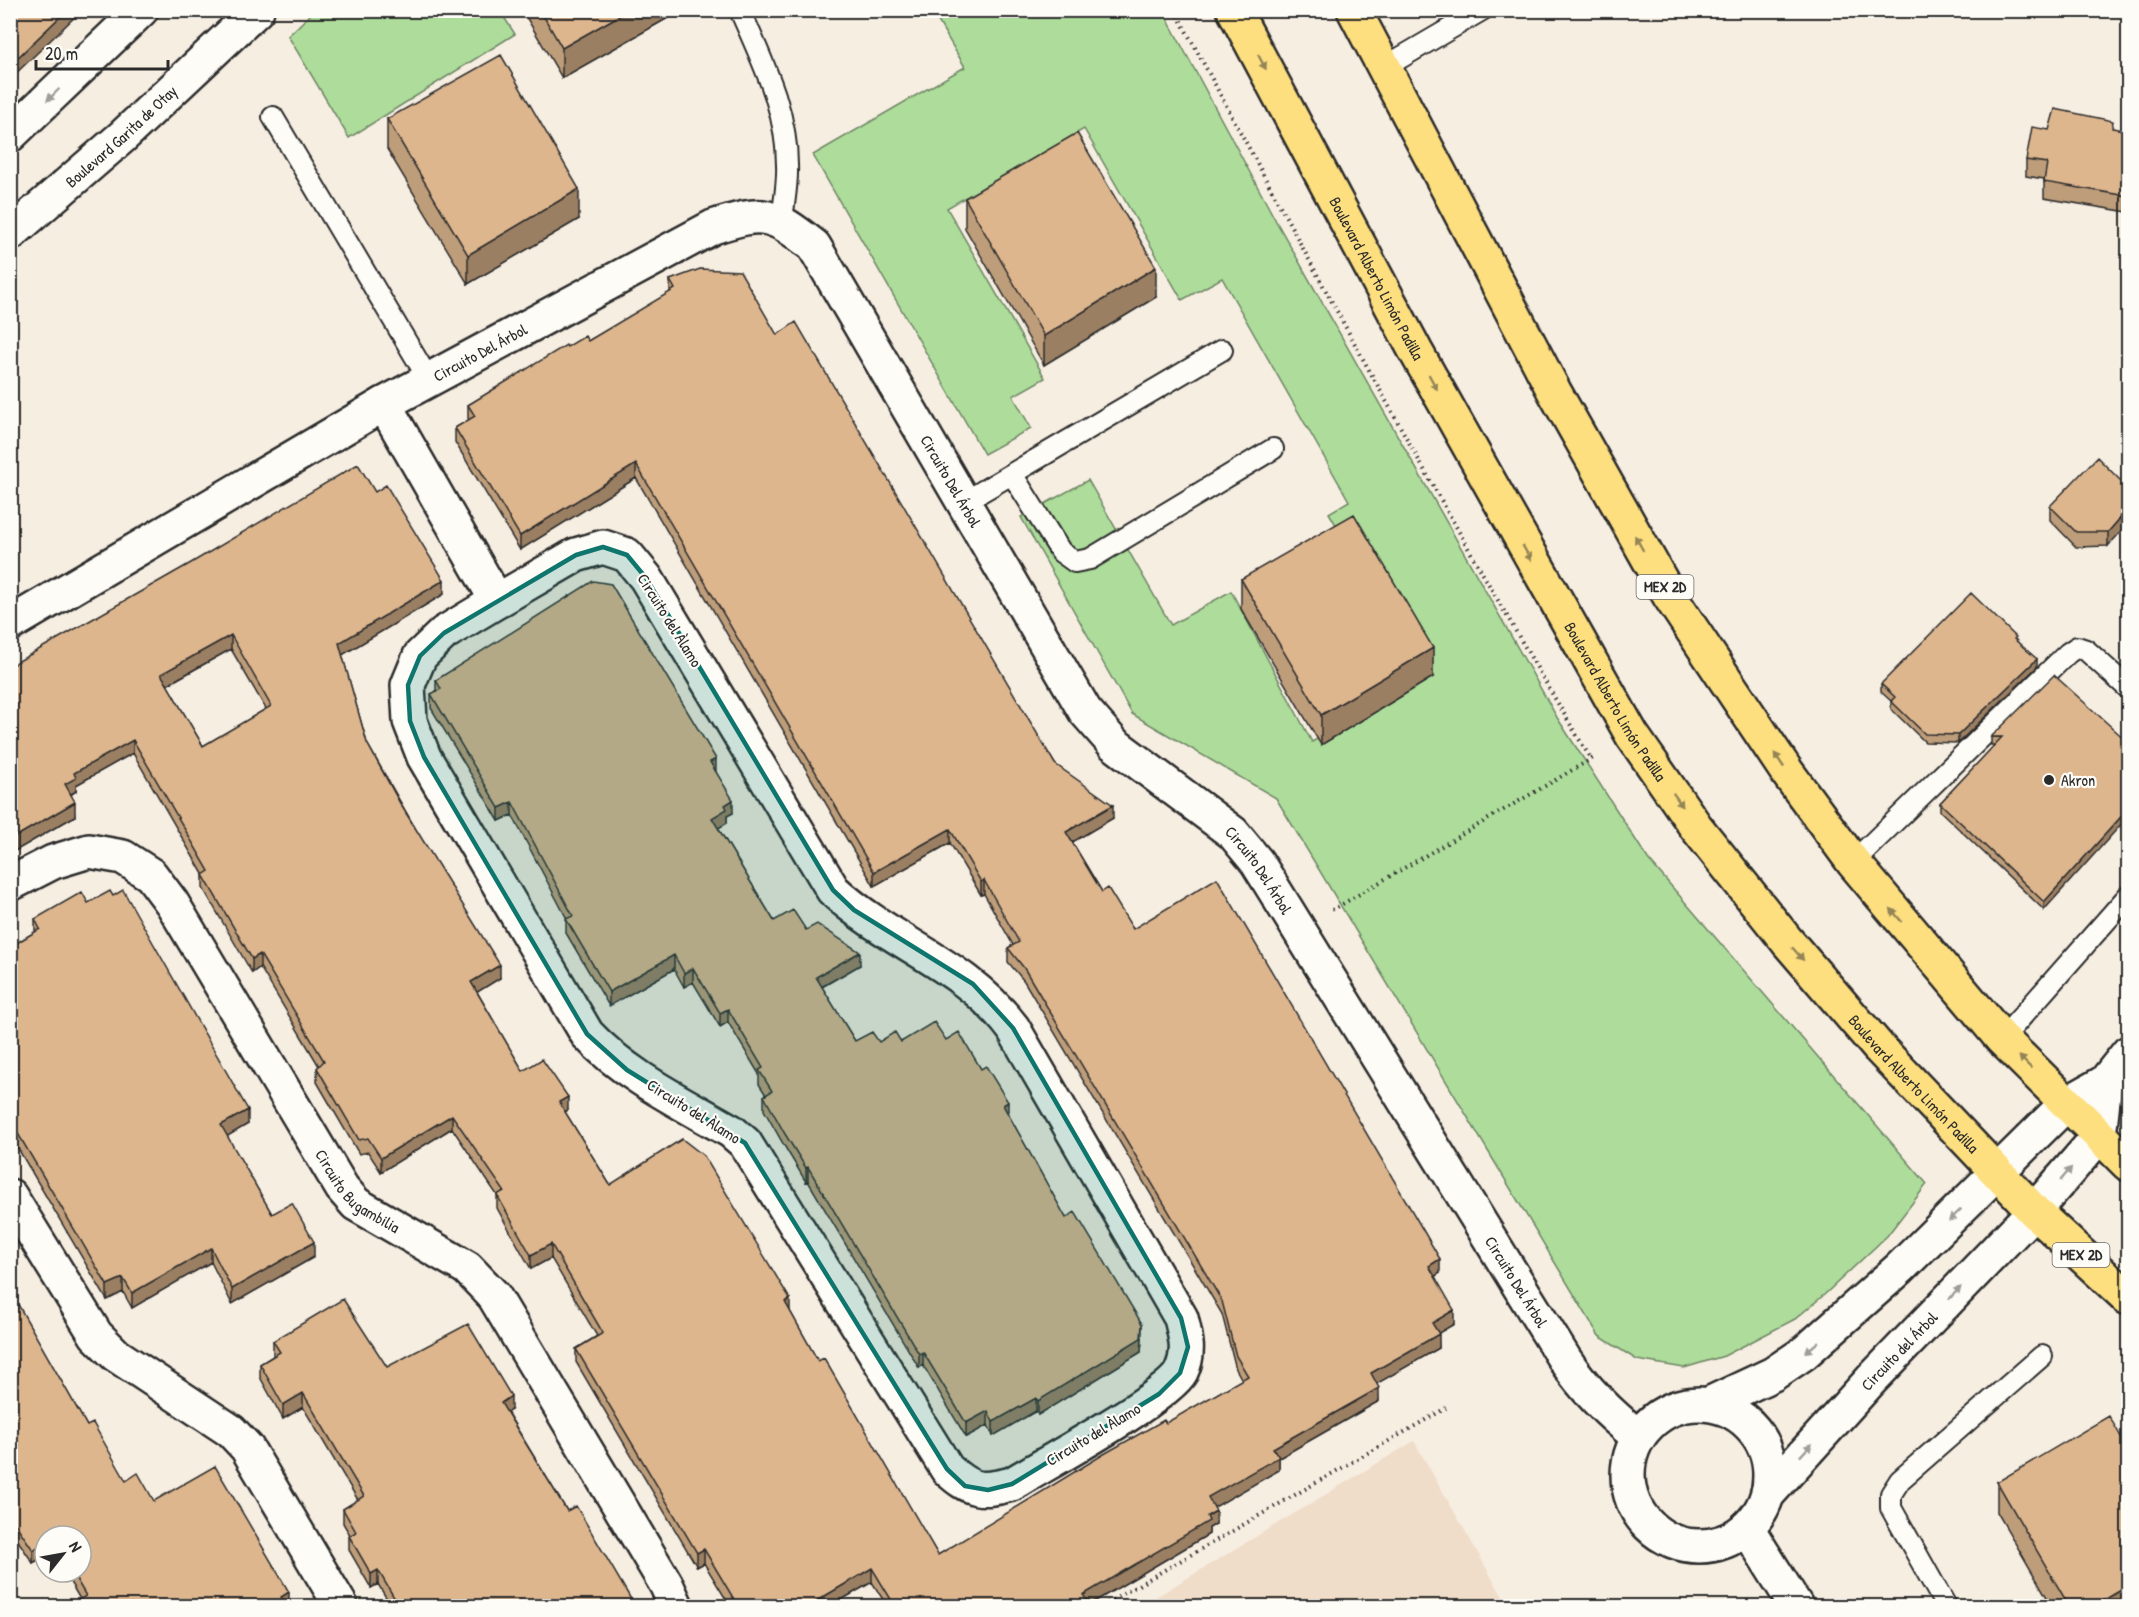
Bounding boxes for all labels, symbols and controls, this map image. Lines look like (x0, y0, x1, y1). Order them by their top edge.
scale bar (36, 33, 168, 71)
text: 20 m (45, 41, 78, 66)
one-way arrow (1257, 54, 1267, 71)
street label: Boulevard Garita de Otay (60, 80, 182, 192)
one-way arrow (46, 87, 60, 101)
street label: Boulevard Alberto Limón Padilla (1324, 193, 1429, 364)
street label: Circuito Del Árbol (429, 318, 532, 387)
one-way arrow (1428, 374, 1438, 391)
street label: Circuito Del Árbol (915, 431, 987, 532)
one-way arrow (1634, 535, 1645, 551)
one-way arrow (1522, 545, 1532, 562)
street label: Circuito del Àlamo (632, 569, 708, 671)
road number: MEX 2D (1636, 575, 1694, 599)
street label: Boulevard Alberto Limón Padilla (1559, 618, 1672, 786)
one-way arrow (1773, 752, 1785, 768)
place label: Akron (2061, 769, 2095, 791)
marker: Akron (2042, 773, 2056, 787)
one-way arrow (1672, 792, 1684, 808)
street label: Circuito Del Árbol (1221, 820, 1298, 919)
one-way arrow (1890, 907, 1903, 923)
one-way arrow (1791, 946, 1804, 961)
street label: Boulevard Alberto Limón Padilla (1844, 1010, 1984, 1158)
one-way arrow (2018, 1055, 2032, 1069)
street label: Circuito del Àlamo (643, 1073, 745, 1149)
street label: Circuito Bugambilia (310, 1145, 404, 1238)
one-way arrow (2060, 1166, 2073, 1182)
one-way arrow (1949, 1207, 1963, 1221)
street label: Circuito Del Árbol (1480, 1232, 1554, 1332)
road number: MEX 2D (2052, 1243, 2110, 1267)
one-way arrow (1948, 1287, 1962, 1301)
street label: Circuito del Árbol (1856, 1306, 1943, 1395)
one-way arrow (1805, 1340, 1820, 1353)
street label: Circuito del Àlamo (1042, 1397, 1145, 1471)
one-way arrow (1799, 1443, 1813, 1457)
north arrow (33, 1524, 93, 1584)
text: N (64, 1537, 88, 1556)

